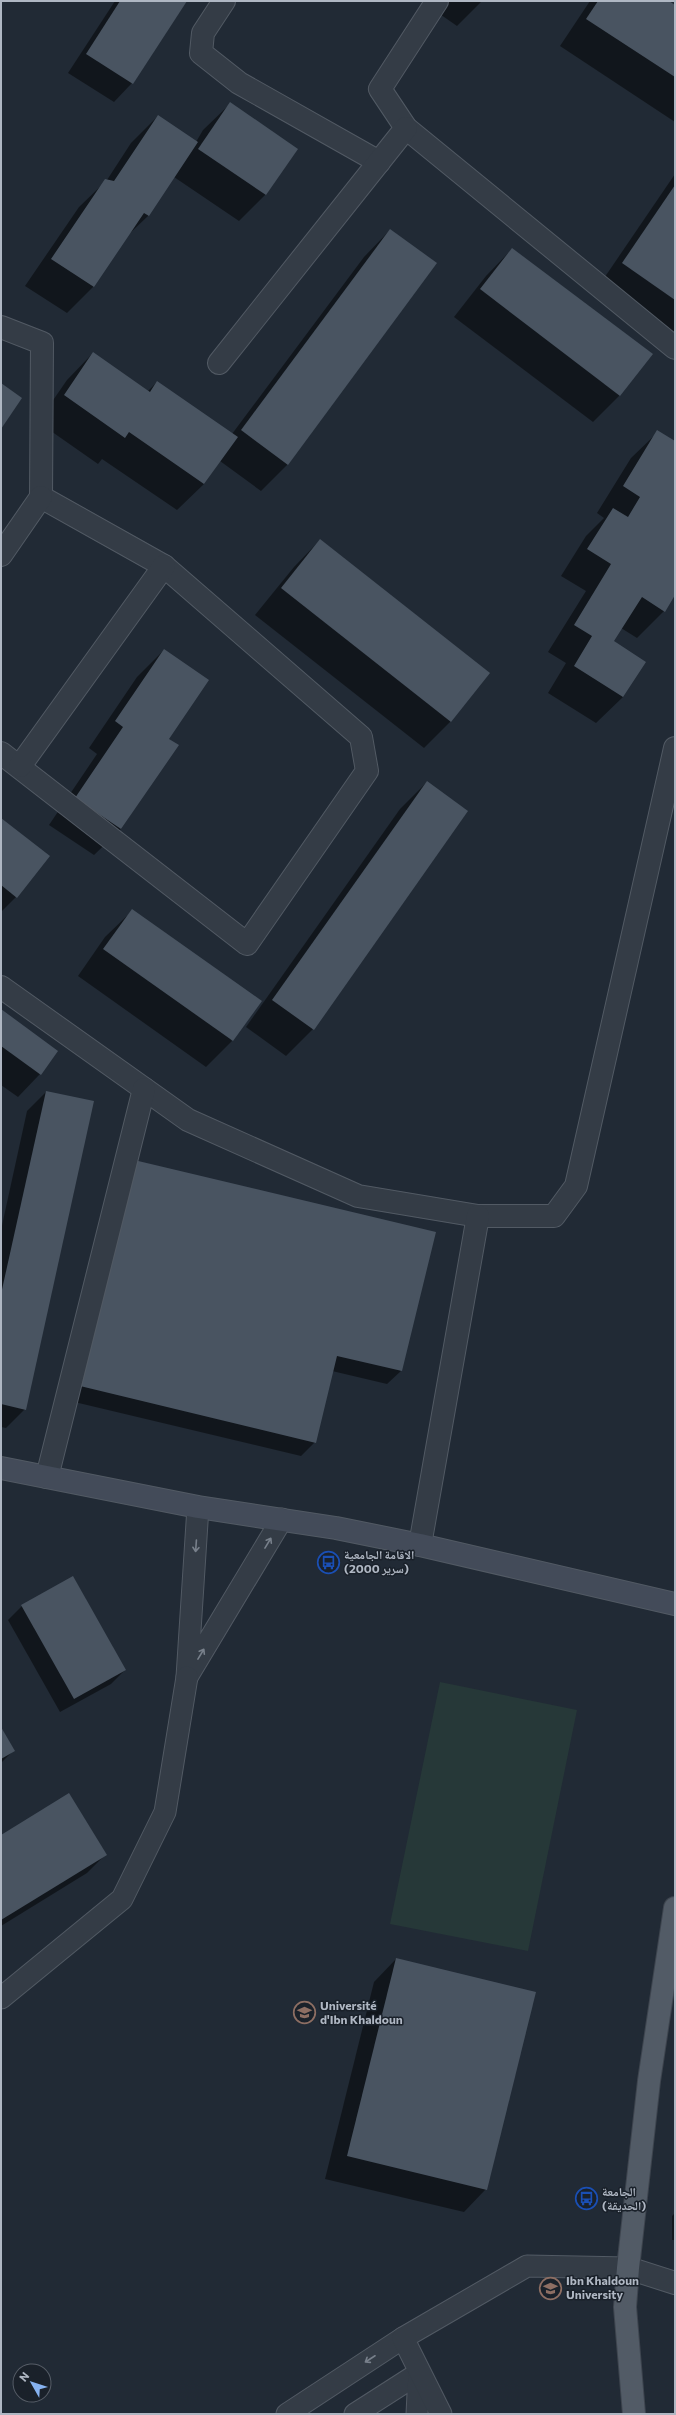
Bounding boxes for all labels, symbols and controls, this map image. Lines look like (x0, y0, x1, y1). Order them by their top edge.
one-way arrow (264, 1538, 272, 1549)
one-way arrow (192, 1539, 199, 1552)
place label: الاقامة الجامعية (2000 سرير) (344, 1547, 414, 1576)
bus stop icon: الاقامة الجامعية (2000 سرير) (315, 1549, 341, 1575)
one-way arrow (198, 1648, 206, 1660)
place label: Université d'Ibn Khaldoun (320, 1998, 403, 2026)
school or university icon: Université d'Ibn Khaldoun (291, 2000, 317, 2026)
place label: الجامعة (الحديقة) (602, 2184, 646, 2213)
bus stop icon: الجامعة (الحديقة) (574, 2186, 600, 2212)
place label: Ibn Khaldoun University (566, 2273, 639, 2301)
school or university icon: Ibn Khaldoun University (538, 2275, 564, 2301)
one-way arrow (365, 2355, 376, 2363)
north arrow (12, 2363, 52, 2403)
text: N (16, 2369, 31, 2384)

